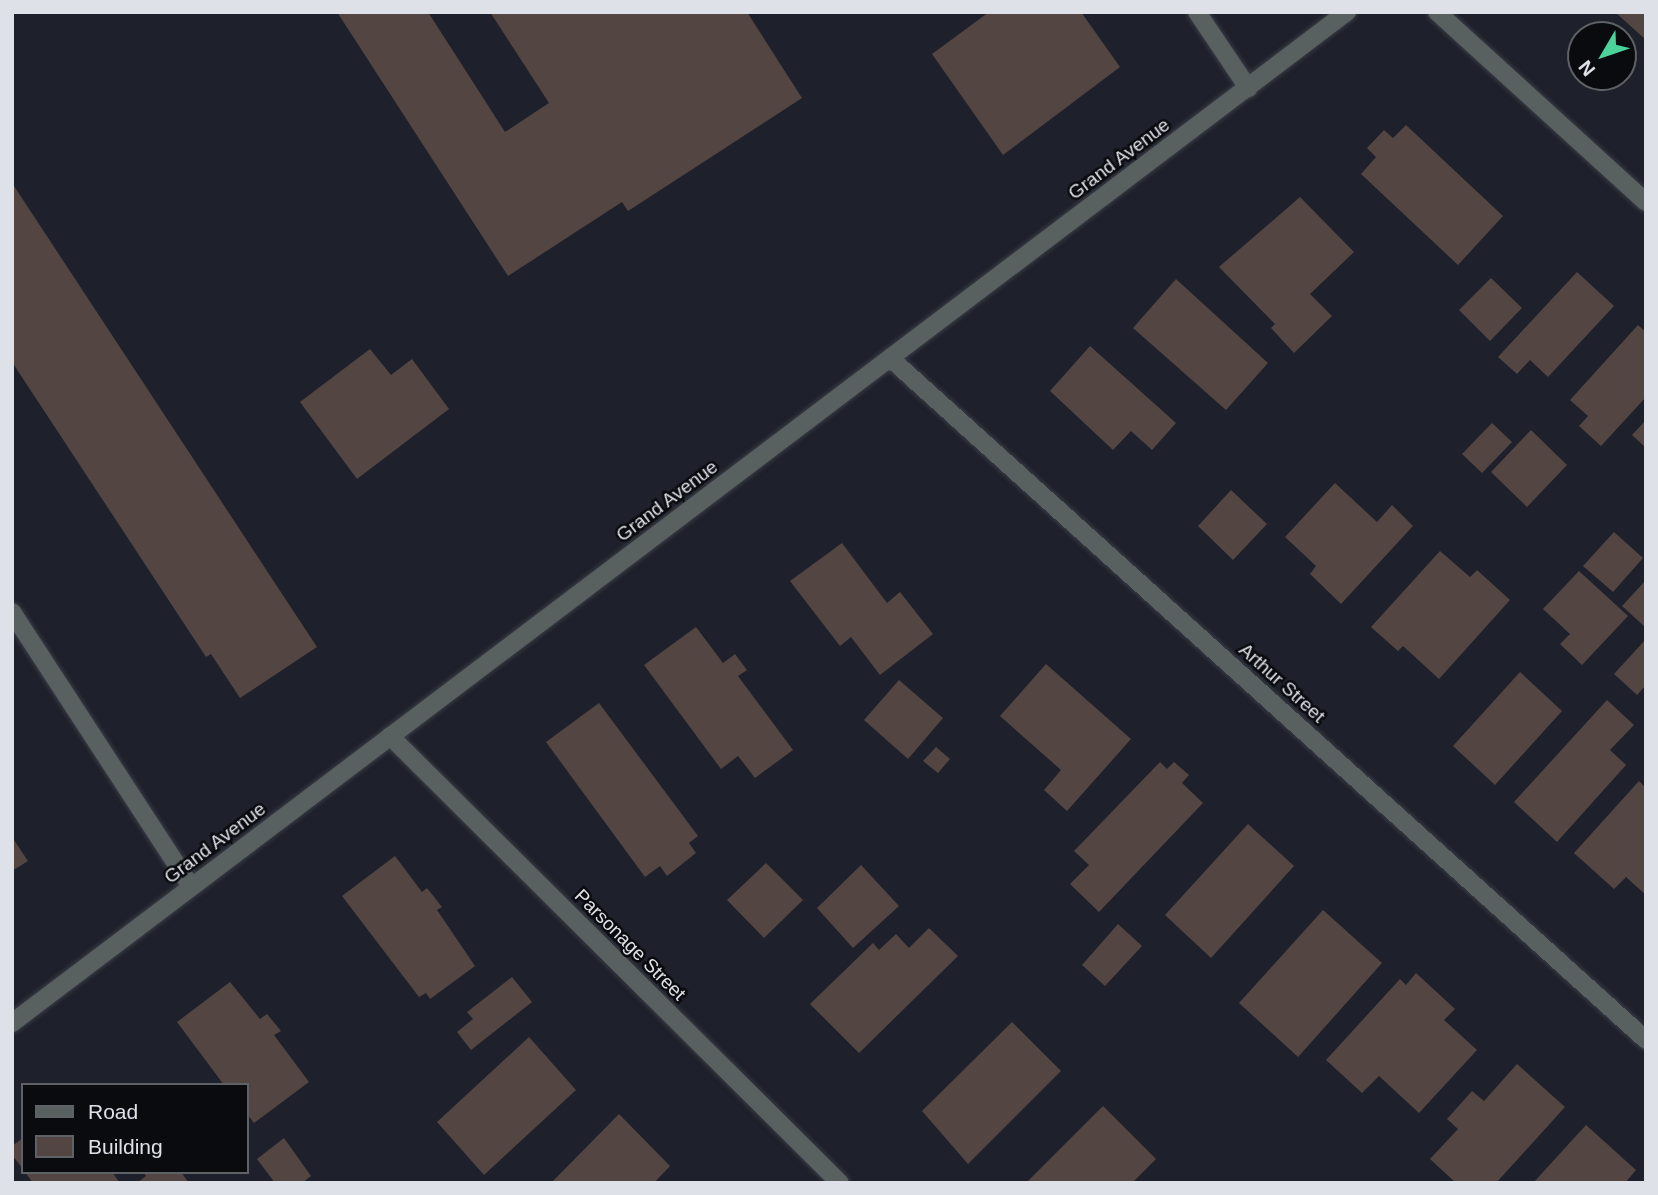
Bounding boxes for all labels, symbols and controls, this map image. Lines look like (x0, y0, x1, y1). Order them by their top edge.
north arrow (1567, 21, 1637, 91)
text: N (1574, 56, 1599, 80)
street label: Grand Avenue (1063, 113, 1175, 205)
street label: Grand Avenue (611, 455, 723, 547)
street label: Arthur Street (1234, 638, 1330, 728)
street label: Grand Avenue (159, 797, 271, 889)
street label: Parsonage Street (570, 885, 690, 1005)
legend (21, 1083, 248, 1174)
text: Road (88, 1100, 138, 1123)
text: Building (88, 1135, 163, 1158)

